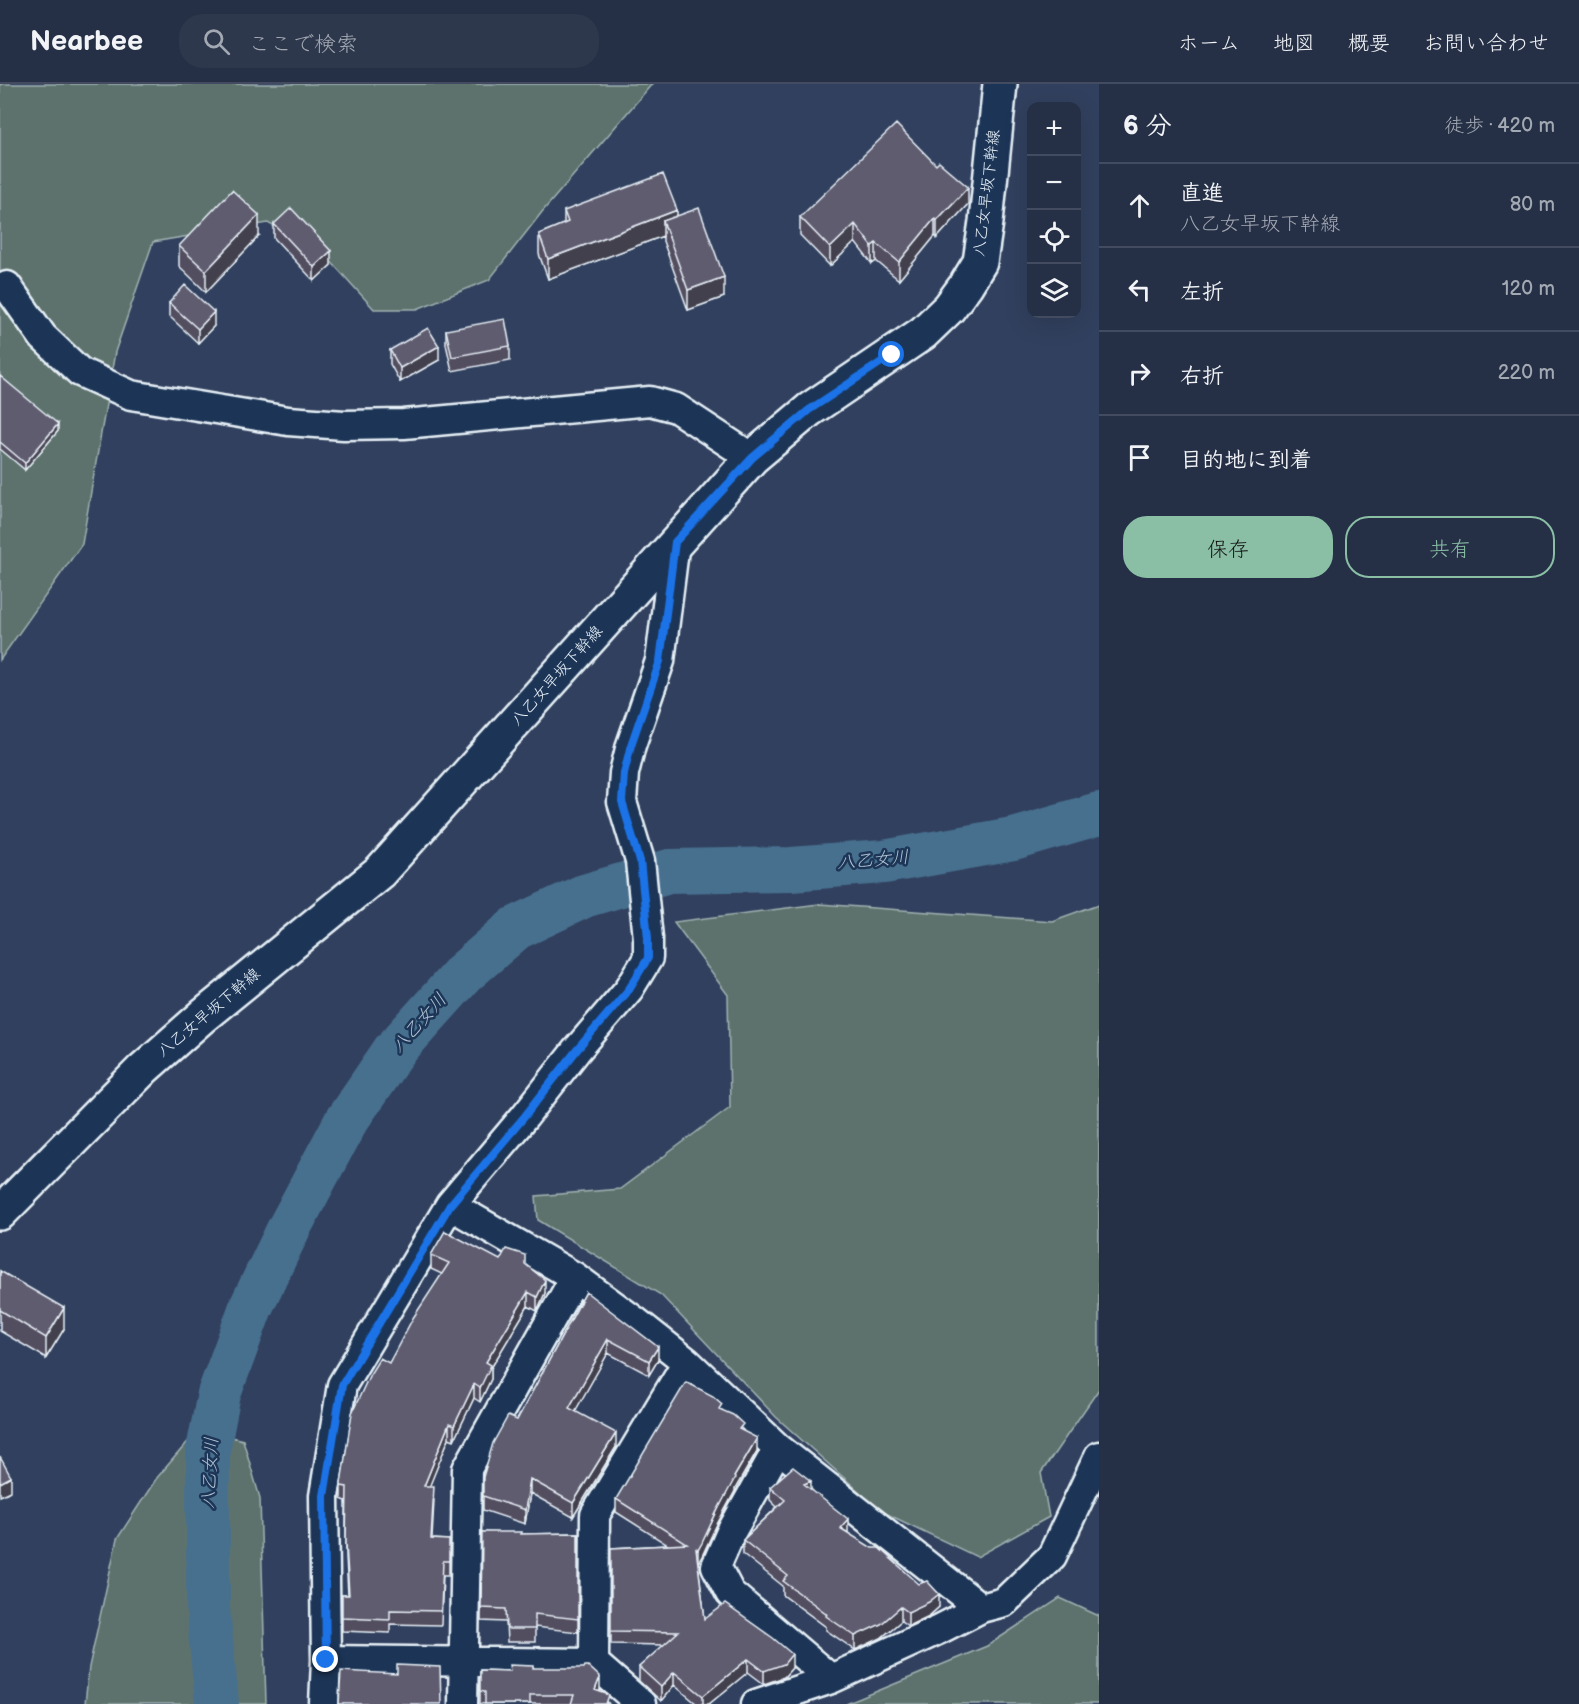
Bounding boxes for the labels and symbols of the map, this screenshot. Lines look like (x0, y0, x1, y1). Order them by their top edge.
street label: 八乙女早坂下幹線 (970, 128, 1004, 258)
route start (878, 341, 904, 367)
street label: 八乙女早坂下幹線 (507, 622, 607, 730)
water label: 八乙女川 (836, 846, 910, 874)
street label: 八乙女早坂下幹線 (154, 965, 264, 1061)
water label: 八乙女川 (387, 989, 451, 1057)
water label: 八乙女川 (198, 1436, 222, 1510)
route end (312, 1646, 338, 1672)

